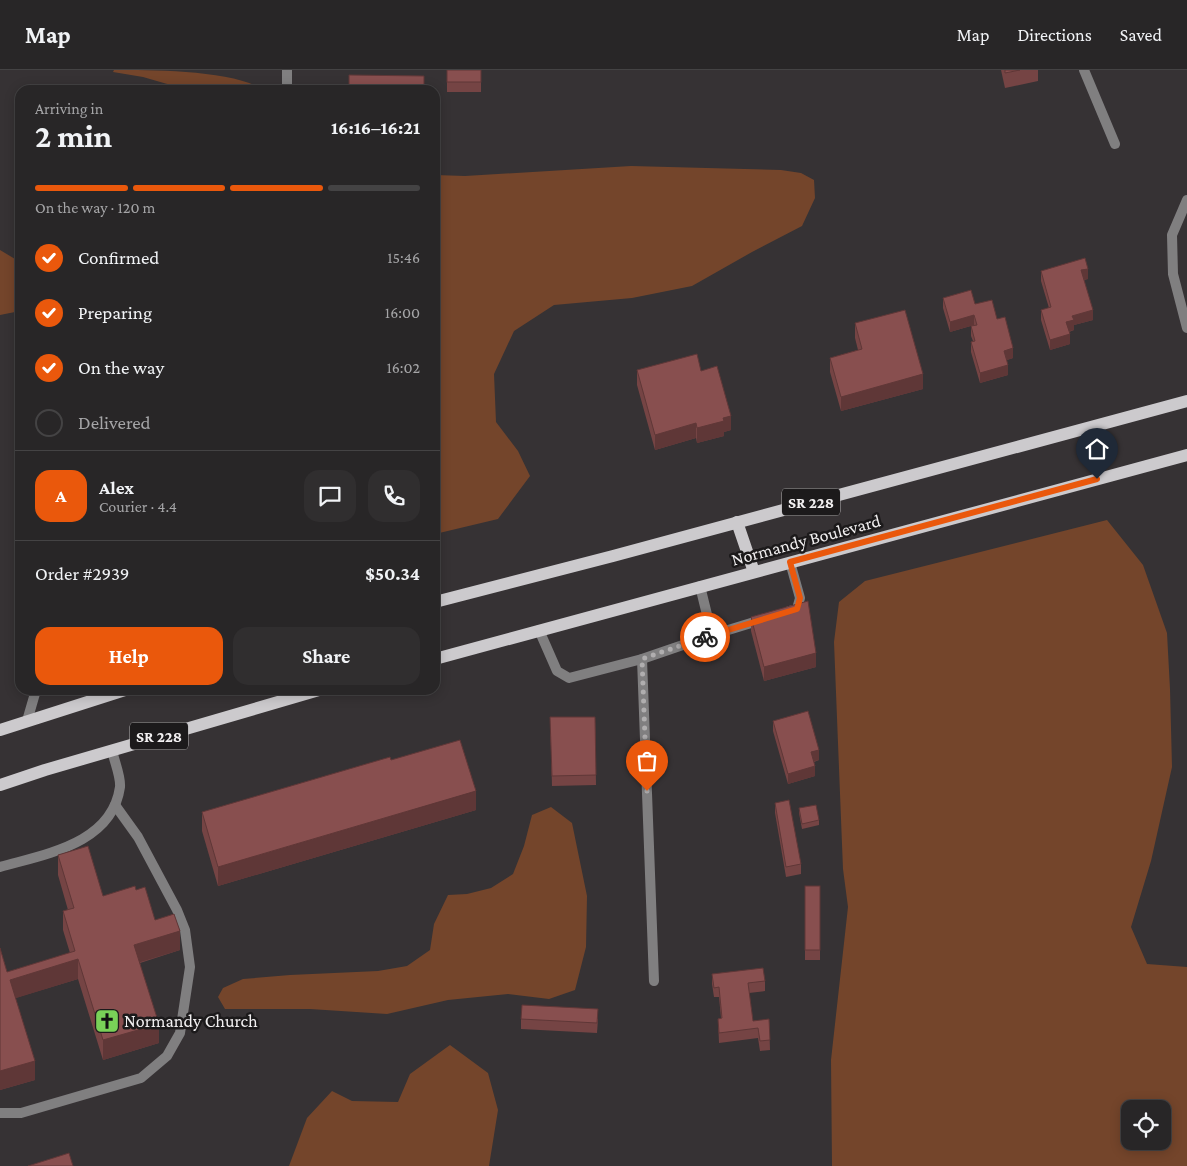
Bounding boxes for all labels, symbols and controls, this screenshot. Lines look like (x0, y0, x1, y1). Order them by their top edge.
text: Map (25, 21, 71, 48)
text: Map (957, 25, 989, 45)
text: Directions (1017, 25, 1092, 45)
text: Saved (1120, 25, 1162, 45)
text: Arriving in (35, 100, 103, 117)
text: 16:16–16:21 (331, 117, 420, 138)
text: 2 min (35, 118, 112, 154)
text: On the way · 120 m (35, 199, 155, 216)
icon: check (35, 244, 63, 272)
text: Confirmed (78, 247, 159, 268)
text: 15:46 (387, 249, 420, 266)
icon: check (35, 299, 63, 327)
text: Preparing (78, 302, 152, 323)
text: 16:00 (385, 304, 420, 321)
icon: check (35, 354, 63, 382)
text: On the way (78, 357, 164, 378)
text: 16:02 (386, 359, 420, 376)
text: Delivered (78, 412, 151, 433)
pin (1076, 428, 1118, 479)
icon: home (1083, 435, 1111, 463)
button: chat (304, 470, 356, 522)
button: phone (368, 470, 420, 522)
text: Alex (99, 477, 134, 498)
text: A (55, 485, 67, 506)
road number: SR 228 (782, 488, 840, 516)
text: Courier · 4.4 (99, 498, 177, 515)
street label: Normandy Boulevard (729, 510, 883, 570)
text: Order #2939 (35, 563, 130, 584)
text: $50.34 (365, 563, 420, 584)
courier (680, 612, 730, 662)
icon: bike (691, 623, 719, 651)
button: Help (35, 627, 223, 685)
button: Share (233, 627, 420, 685)
road number: SR 228 (130, 722, 188, 749)
pin (626, 740, 668, 791)
icon: bag (633, 747, 661, 775)
church icon: Normandy Church (94, 1008, 120, 1034)
place label: Normandy Church (124, 1011, 258, 1031)
map controls (1121, 1100, 1171, 1150)
button: locate (1121, 1100, 1171, 1150)

